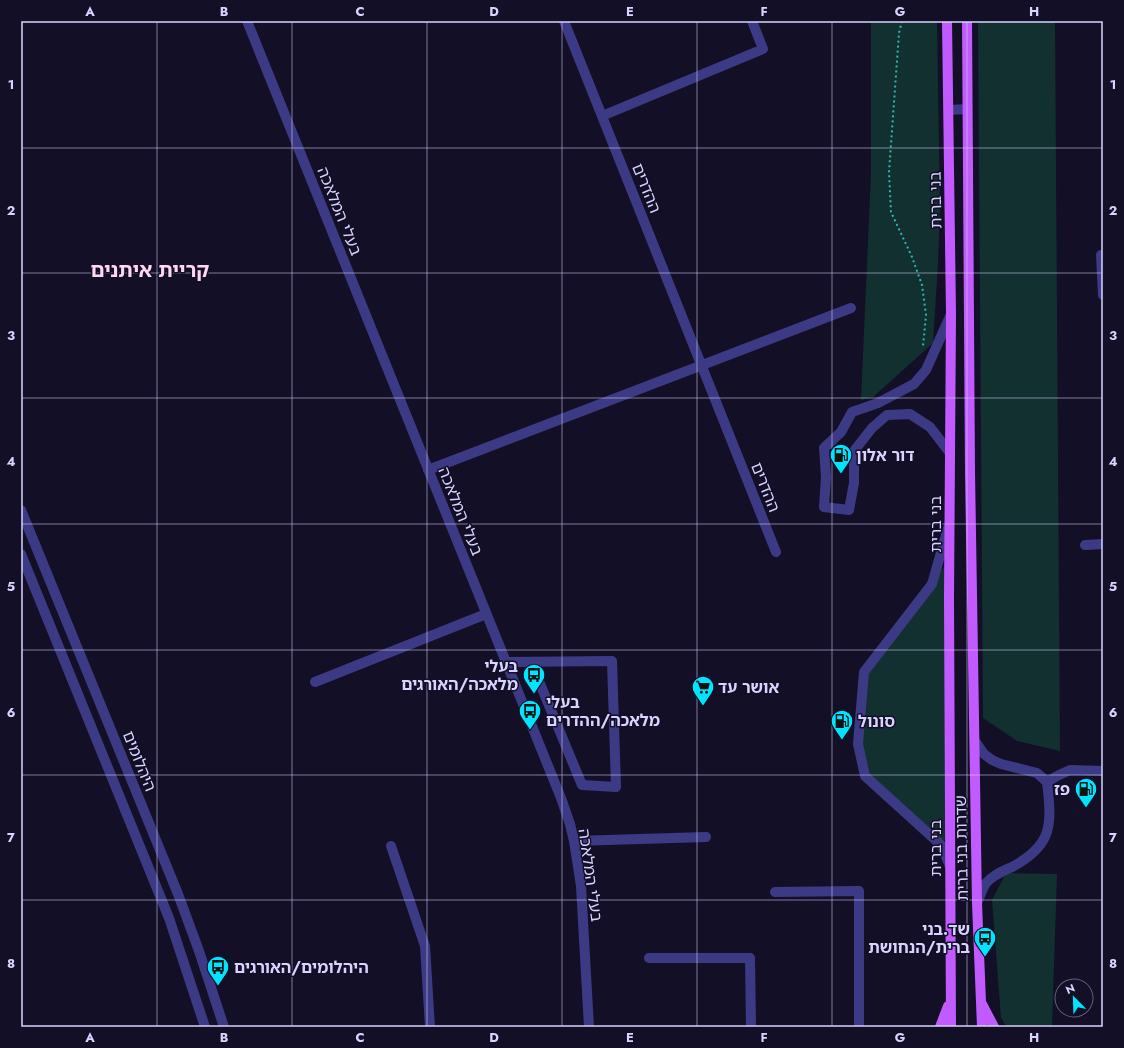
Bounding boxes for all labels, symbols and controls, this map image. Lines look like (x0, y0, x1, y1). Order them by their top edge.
text: A (84, 2, 95, 21)
text: B (220, 2, 229, 21)
text: C (355, 2, 365, 21)
text: D (489, 2, 499, 21)
text: E (626, 2, 634, 21)
text: F (760, 2, 768, 21)
text: G (895, 2, 906, 21)
text: H (1029, 2, 1039, 21)
text: 1 (8, 75, 14, 94)
text: 1 (1110, 75, 1116, 94)
street label: ההדרים (626, 160, 667, 216)
street label: בעלי המלאכה (311, 163, 368, 259)
street label: בני ברית (924, 171, 947, 229)
text: 2 (7, 201, 15, 220)
text: 2 (1109, 201, 1117, 220)
district label: קריית איתנים (91, 256, 209, 285)
text: 3 (7, 326, 15, 345)
text: 3 (1109, 326, 1117, 345)
fuel station icon: דור אלון (828, 442, 854, 475)
place label: דור אלון (856, 444, 914, 467)
text: 4 (6, 452, 16, 471)
text: 4 (1108, 452, 1118, 471)
street label: ההדרים (745, 459, 786, 515)
street label: בעלי המלאכה (432, 463, 489, 559)
street label: בני ברית (924, 496, 947, 553)
text: 5 (7, 577, 15, 596)
text: 5 (1109, 577, 1117, 596)
place label: בעלי מלאכה/האורגים (401, 655, 518, 696)
bus stop icon: בעלי מלאכה/האורגים (521, 662, 547, 695)
supermarket icon: אושר עד (690, 674, 716, 707)
place label: אושר עד (718, 676, 779, 699)
place label: בעלי מלאכה/ההדרים (546, 691, 660, 732)
bus stop icon: בעלי מלאכה/ההדרים (517, 698, 543, 731)
text: 6 (7, 703, 16, 722)
text: 6 (1109, 703, 1118, 722)
fuel station icon: סונול (829, 708, 855, 741)
place label: סונול (858, 710, 895, 733)
street label: היהלומים (117, 727, 162, 795)
fuel station icon: פז (1073, 776, 1099, 809)
place label: פז (1054, 778, 1070, 801)
street label: שדרות בני ברית (949, 795, 974, 901)
street label: בני ברית (924, 820, 947, 877)
street label: בעלי המלאכה (573, 827, 608, 923)
text: 7 (7, 828, 15, 847)
text: 7 (1109, 828, 1117, 847)
place label: שד.בני ברית/הנחושת (868, 918, 970, 959)
bus stop icon: שד.בני ברית/הנחושת (972, 925, 998, 958)
text: 8 (7, 954, 15, 973)
bus stop icon: היהלומים/האורגים (205, 954, 231, 987)
text: 8 (1109, 954, 1117, 973)
place label: היהלומים/האורגים (234, 956, 369, 979)
north arrow (1054, 978, 1094, 1018)
text: N (1063, 980, 1077, 998)
text: A (84, 1028, 95, 1047)
text: B (220, 1028, 229, 1047)
text: C (355, 1028, 365, 1047)
text: D (489, 1028, 499, 1047)
text: E (626, 1028, 634, 1047)
text: F (760, 1028, 768, 1047)
text: G (895, 1028, 906, 1047)
text: H (1029, 1028, 1039, 1047)

